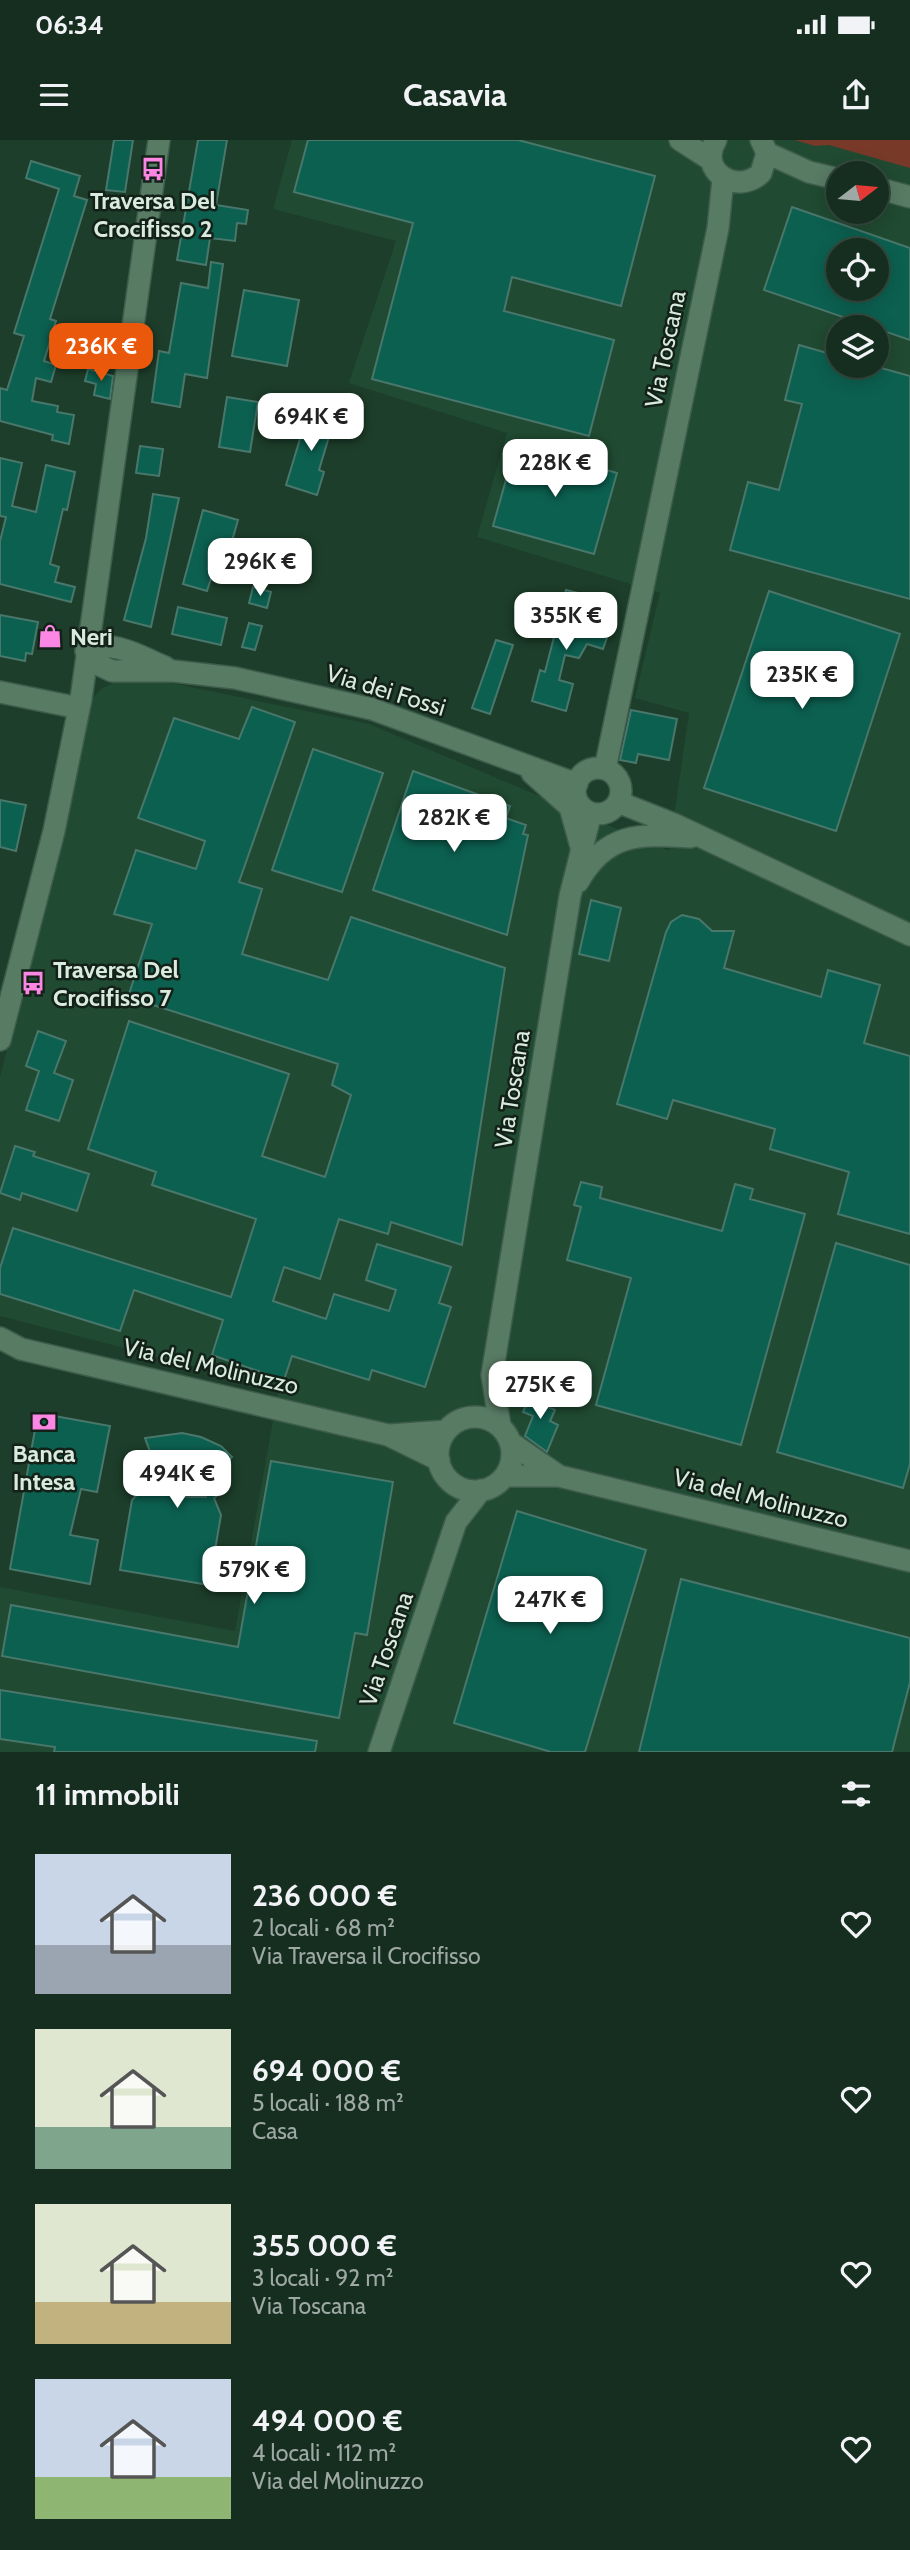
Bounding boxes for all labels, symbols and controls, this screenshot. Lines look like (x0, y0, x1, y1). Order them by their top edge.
text: 06:34 (35, 9, 104, 41)
text: Casavia (403, 75, 507, 114)
icon: menu (35, 76, 73, 114)
icon: share (837, 76, 875, 114)
bus stop icon: Traversa Del Crocifisso 2 (139, 155, 167, 183)
north arrow (826, 161, 889, 224)
map controls (826, 161, 889, 378)
place label: Traversa Del Crocifisso 2 (90, 186, 216, 243)
button: locate (826, 238, 889, 301)
street label: Via Toscana (638, 287, 692, 410)
button: layers (826, 315, 889, 378)
pin: 236K € (44, 324, 158, 383)
text: 236K € (65, 332, 137, 360)
pin: 694K € (254, 394, 368, 453)
text: 694K € (274, 402, 348, 430)
pin: 228K € (498, 440, 612, 499)
text: 228K € (519, 448, 591, 476)
pin: 296K € (203, 538, 317, 598)
text: 296K € (224, 547, 296, 575)
pin: 355K € (509, 592, 623, 652)
text: 355K € (530, 601, 602, 629)
shop icon: Neri (36, 622, 64, 650)
place label: Neri (70, 622, 113, 651)
pin: 235K € (745, 652, 859, 711)
street label: Via dei Fossi (323, 658, 449, 722)
text: 235K € (766, 660, 838, 688)
pin: 282K € (397, 794, 511, 854)
text: 282K € (418, 803, 490, 831)
place label: Traversa Del Crocifisso 7 (53, 955, 179, 1012)
bus stop icon: Traversa Del Crocifisso 7 (19, 969, 47, 997)
street label: Via Toscana (488, 1027, 536, 1150)
street label: Via del Molinuzzo (120, 1332, 302, 1400)
pin: 275K € (483, 1362, 597, 1421)
text: 275K € (505, 1370, 575, 1398)
bank icon: Banca Intesa (30, 1408, 58, 1436)
place label: Banca Intesa (12, 1439, 76, 1496)
pin: 494K € (120, 1450, 234, 1510)
text: 494K € (139, 1459, 215, 1487)
street label: Via del Molinuzzo (671, 1462, 851, 1534)
pin: 579K € (197, 1546, 311, 1606)
text: 579K € (218, 1555, 290, 1583)
pin: 247K € (493, 1576, 607, 1636)
text: 247K € (514, 1585, 586, 1613)
street label: Via Toscana (353, 1588, 419, 1710)
icon: filters (837, 1775, 875, 1813)
text: 11 immobili (35, 1776, 180, 1813)
text: 236 000 € (252, 1877, 397, 1914)
icon: home (91, 1882, 175, 1966)
icon: heart (837, 1905, 875, 1943)
text: 2 locali · 68 m² (252, 1914, 395, 1942)
text: Via Traversa il Crocifisso (252, 1942, 481, 1970)
text: 694 000 € (252, 2052, 401, 2089)
icon: home (91, 2057, 175, 2141)
icon: heart (837, 2080, 875, 2118)
text: 5 locali · 188 m² (252, 2089, 404, 2117)
text: Casa (252, 2117, 298, 2145)
text: 355 000 € (252, 2227, 397, 2264)
icon: home (91, 2232, 175, 2316)
icon: heart (837, 2255, 875, 2293)
text: 3 locali · 92 m² (252, 2264, 393, 2292)
text: Via Toscana (252, 2292, 366, 2320)
text: 494 000 € (252, 2402, 402, 2439)
icon: home (91, 2407, 175, 2491)
icon: heart (837, 2430, 875, 2468)
text: 4 locali · 112 m² (252, 2439, 396, 2467)
text: Via del Molinuzzo (252, 2467, 424, 2495)

